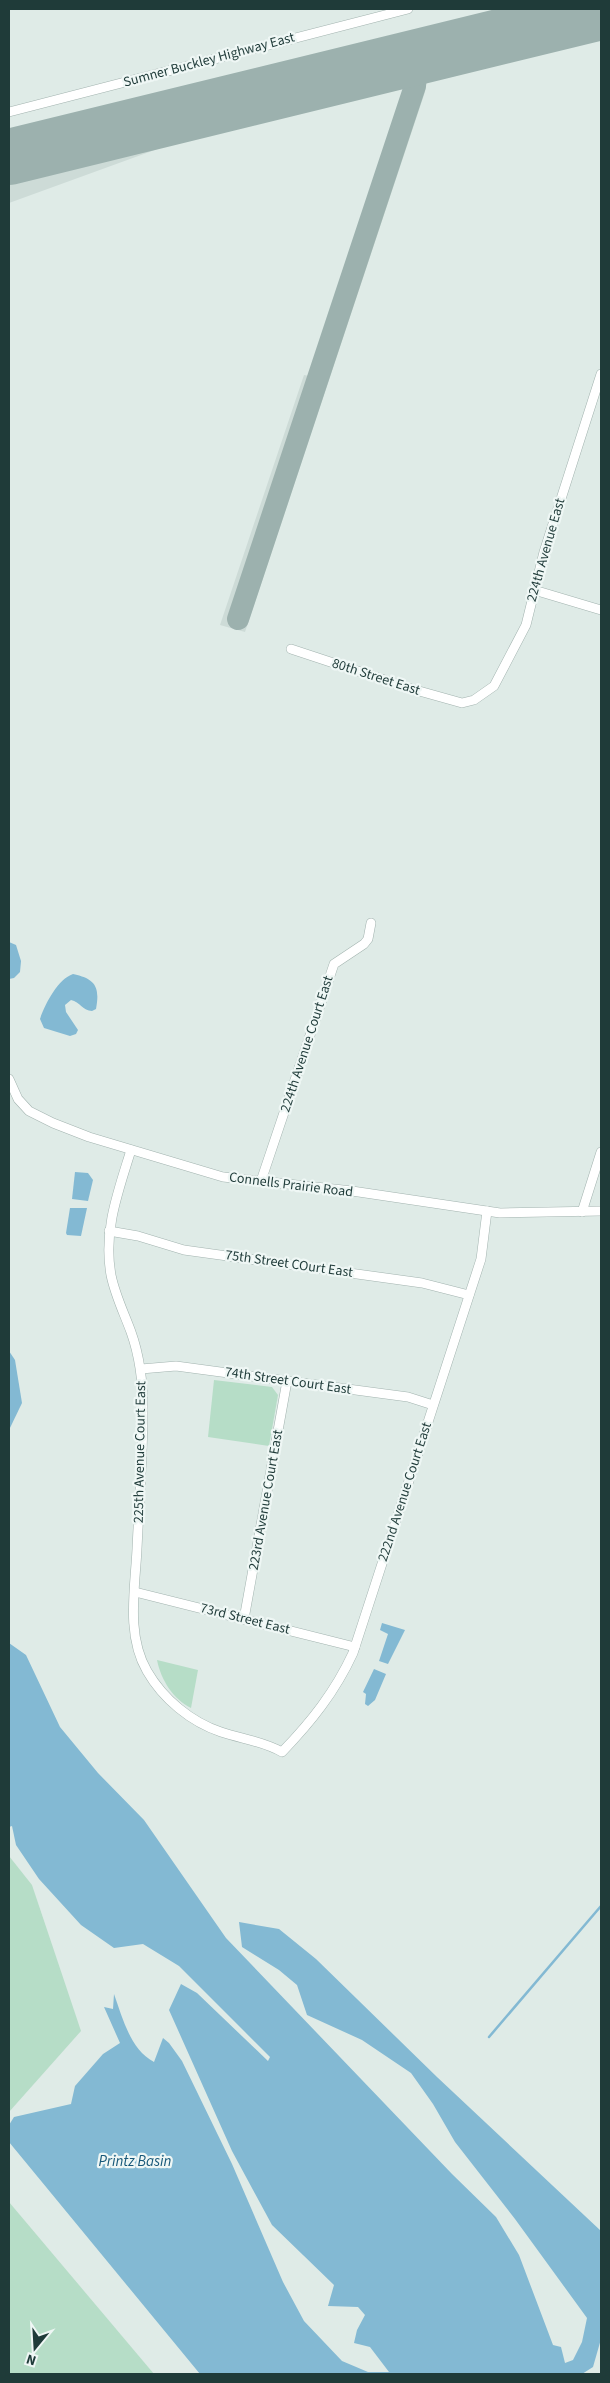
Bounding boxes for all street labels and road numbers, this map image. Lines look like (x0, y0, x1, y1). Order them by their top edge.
street label: Sumner Buckley Highway East (121, 27, 297, 92)
street label: 224th Avenue East (522, 496, 570, 604)
street label: 80th Street East (329, 653, 423, 701)
street label: 224th Avenue Court East (276, 973, 339, 1115)
street label: Connells Prairie Road (228, 1167, 354, 1203)
street label: 75th Street COurt East (224, 1245, 354, 1283)
street label: 74th Street Court East (224, 1362, 353, 1400)
street label: 225th Avenue Court East (129, 1380, 151, 1523)
street label: 222nd Avenue Court East (373, 1420, 437, 1564)
street label: 223rd Avenue Court East (244, 1428, 288, 1572)
street label: 73rd Street East (198, 1598, 292, 1640)

